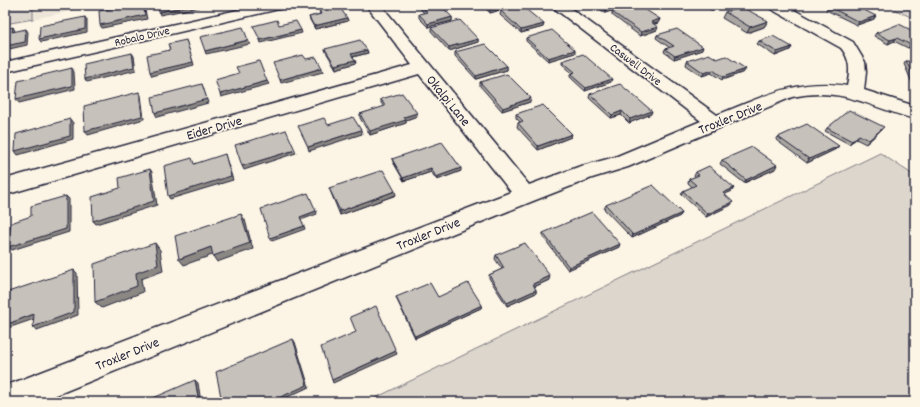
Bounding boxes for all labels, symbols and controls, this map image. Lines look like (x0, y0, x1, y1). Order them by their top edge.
street label: Robalo Drive (113, 23, 172, 52)
street label: Caswell Drive (606, 40, 665, 90)
street label: Okalpi Lane (421, 71, 474, 131)
street label: Troxler Drive (696, 97, 766, 141)
street label: Eider Drive (184, 111, 245, 146)
street label: Troxler Drive (394, 213, 464, 257)
street label: Troxler Drive (93, 333, 163, 377)

